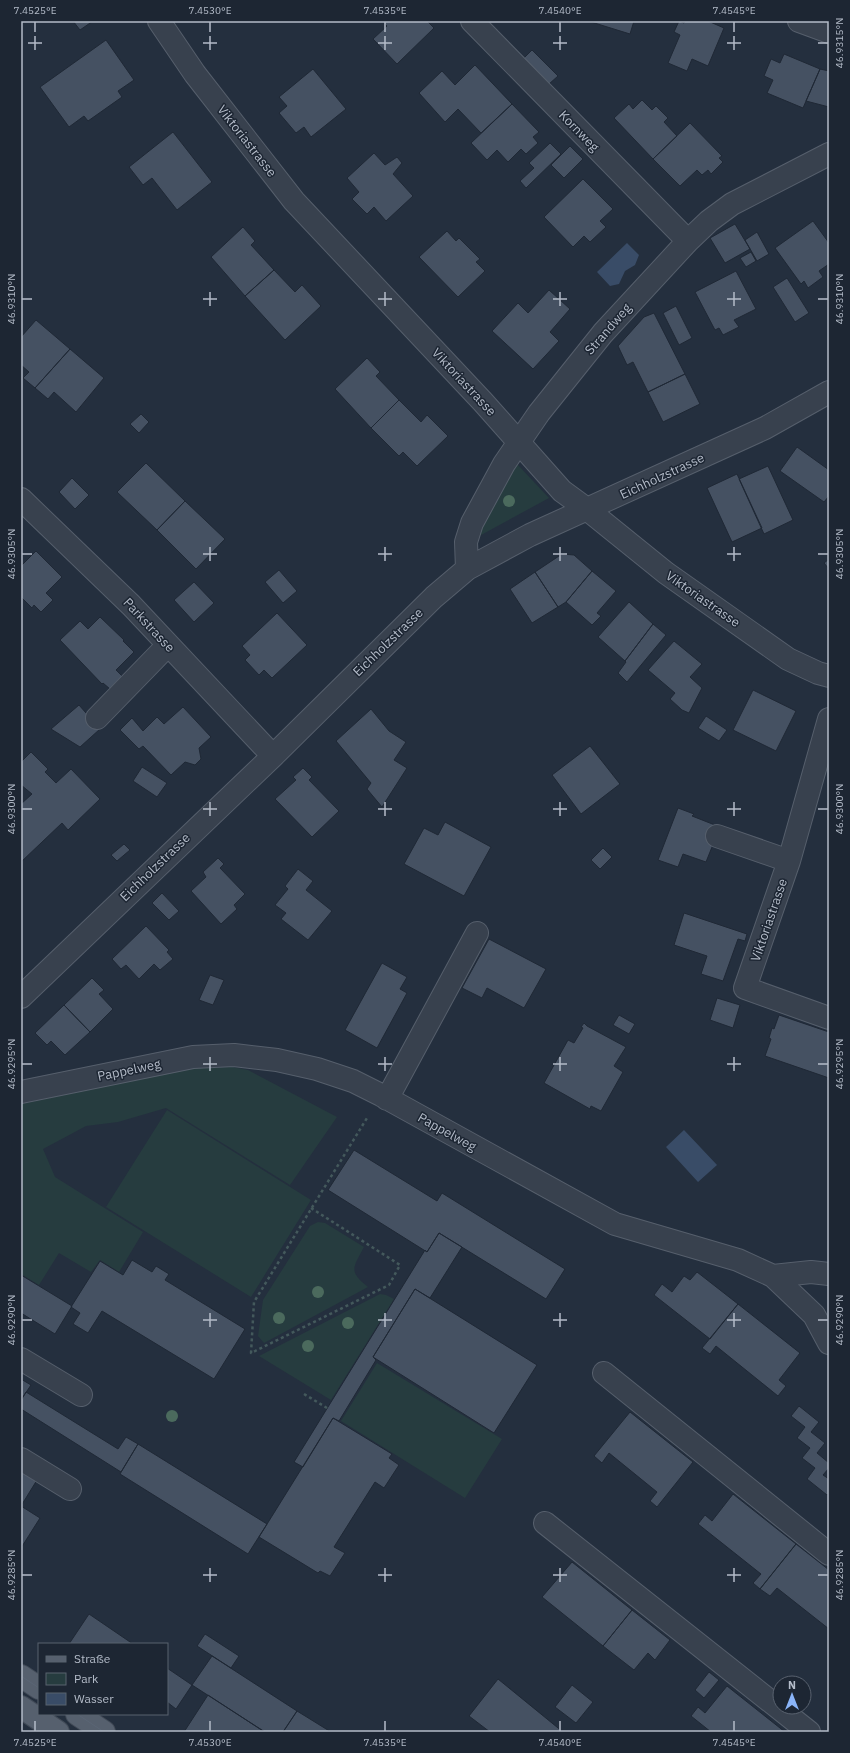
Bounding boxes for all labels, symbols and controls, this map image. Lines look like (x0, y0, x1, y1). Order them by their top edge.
text: 7.4525°E (13, 4, 57, 17)
text: 7.4530°E (188, 4, 232, 17)
text: 7.4535°E (363, 4, 407, 17)
text: 7.4540°E (538, 4, 582, 17)
text: 7.4545°E (712, 4, 756, 17)
text: 46.9315°N (833, 18, 846, 68)
street label: Viktoriastrasse (214, 102, 280, 180)
street label: Kornweg (555, 107, 603, 155)
text: 46.9310°N (5, 274, 18, 324)
text: 46.9310°N (833, 274, 846, 324)
street label: Strandweg (581, 300, 635, 358)
street label: Viktoriastrasse (428, 344, 500, 420)
street label: Eichholzstrasse (617, 449, 707, 503)
text: 46.9305°N (5, 529, 18, 579)
text: 46.9305°N (833, 529, 846, 579)
street label: Viktoriastrasse (663, 567, 743, 631)
street label: Parkstrasse (119, 594, 179, 656)
street label: Eichholzstrasse (349, 604, 427, 680)
text: 46.9300°N (5, 784, 18, 834)
text: 46.9300°N (833, 784, 846, 834)
street label: Eichholzstrasse (116, 829, 194, 905)
street label: Viktoriastrasse (747, 876, 791, 964)
text: 46.9295°N (5, 1039, 18, 1089)
text: 46.9295°N (833, 1039, 846, 1089)
street label: Pappelweg (96, 1055, 162, 1085)
street label: Pappelweg (415, 1109, 479, 1155)
text: 46.9290°N (5, 1295, 18, 1345)
text: 46.9290°N (833, 1295, 846, 1345)
text: 46.9285°N (5, 1550, 18, 1600)
text: 46.9285°N (833, 1550, 846, 1600)
legend (38, 1643, 168, 1715)
text: Straße (74, 1651, 111, 1666)
text: Park (74, 1671, 99, 1686)
north arrow (772, 1675, 812, 1715)
text: N (788, 1678, 796, 1692)
text: Wasser (74, 1691, 114, 1706)
text: 7.4525°E (13, 1736, 57, 1749)
text: 7.4530°E (188, 1736, 232, 1749)
text: 7.4535°E (363, 1736, 407, 1749)
text: 7.4540°E (538, 1736, 582, 1749)
text: 7.4545°E (712, 1736, 756, 1749)

